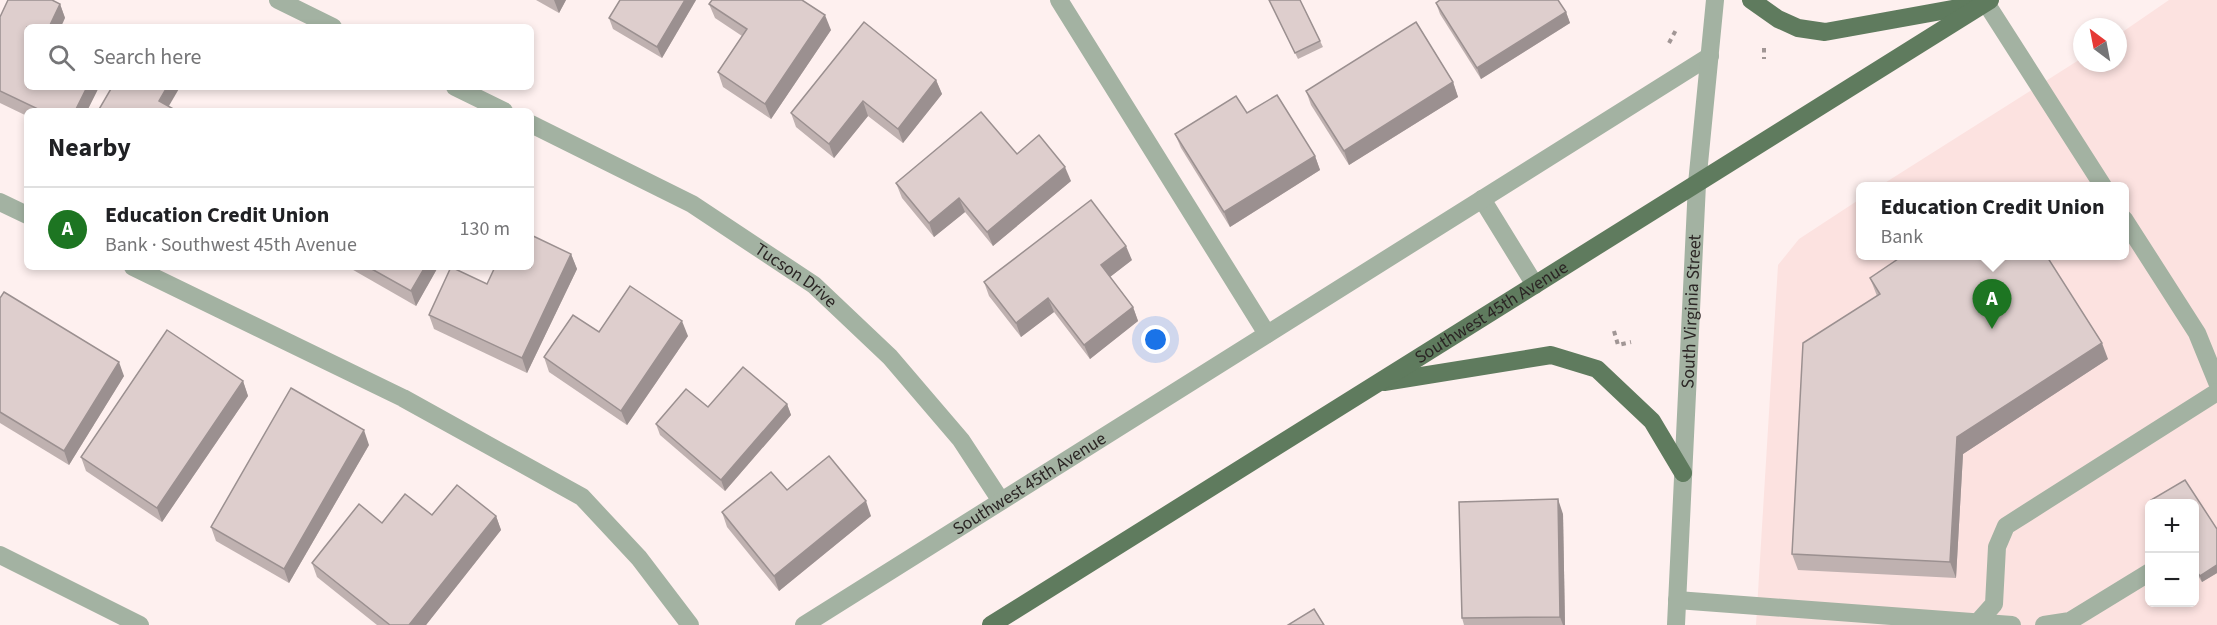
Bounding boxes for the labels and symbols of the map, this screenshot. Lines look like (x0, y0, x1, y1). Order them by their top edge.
north arrow (2073, 18, 2127, 72)
street label: South Virginia Street (1675, 234, 1708, 389)
street label: Tucson Drive (750, 237, 843, 314)
street label: Southwest 45th Avenue (1410, 255, 1573, 370)
pin: A (1972, 280, 2012, 329)
your location (1141, 325, 1170, 354)
street label: Southwest 45th Avenue (948, 426, 1111, 542)

